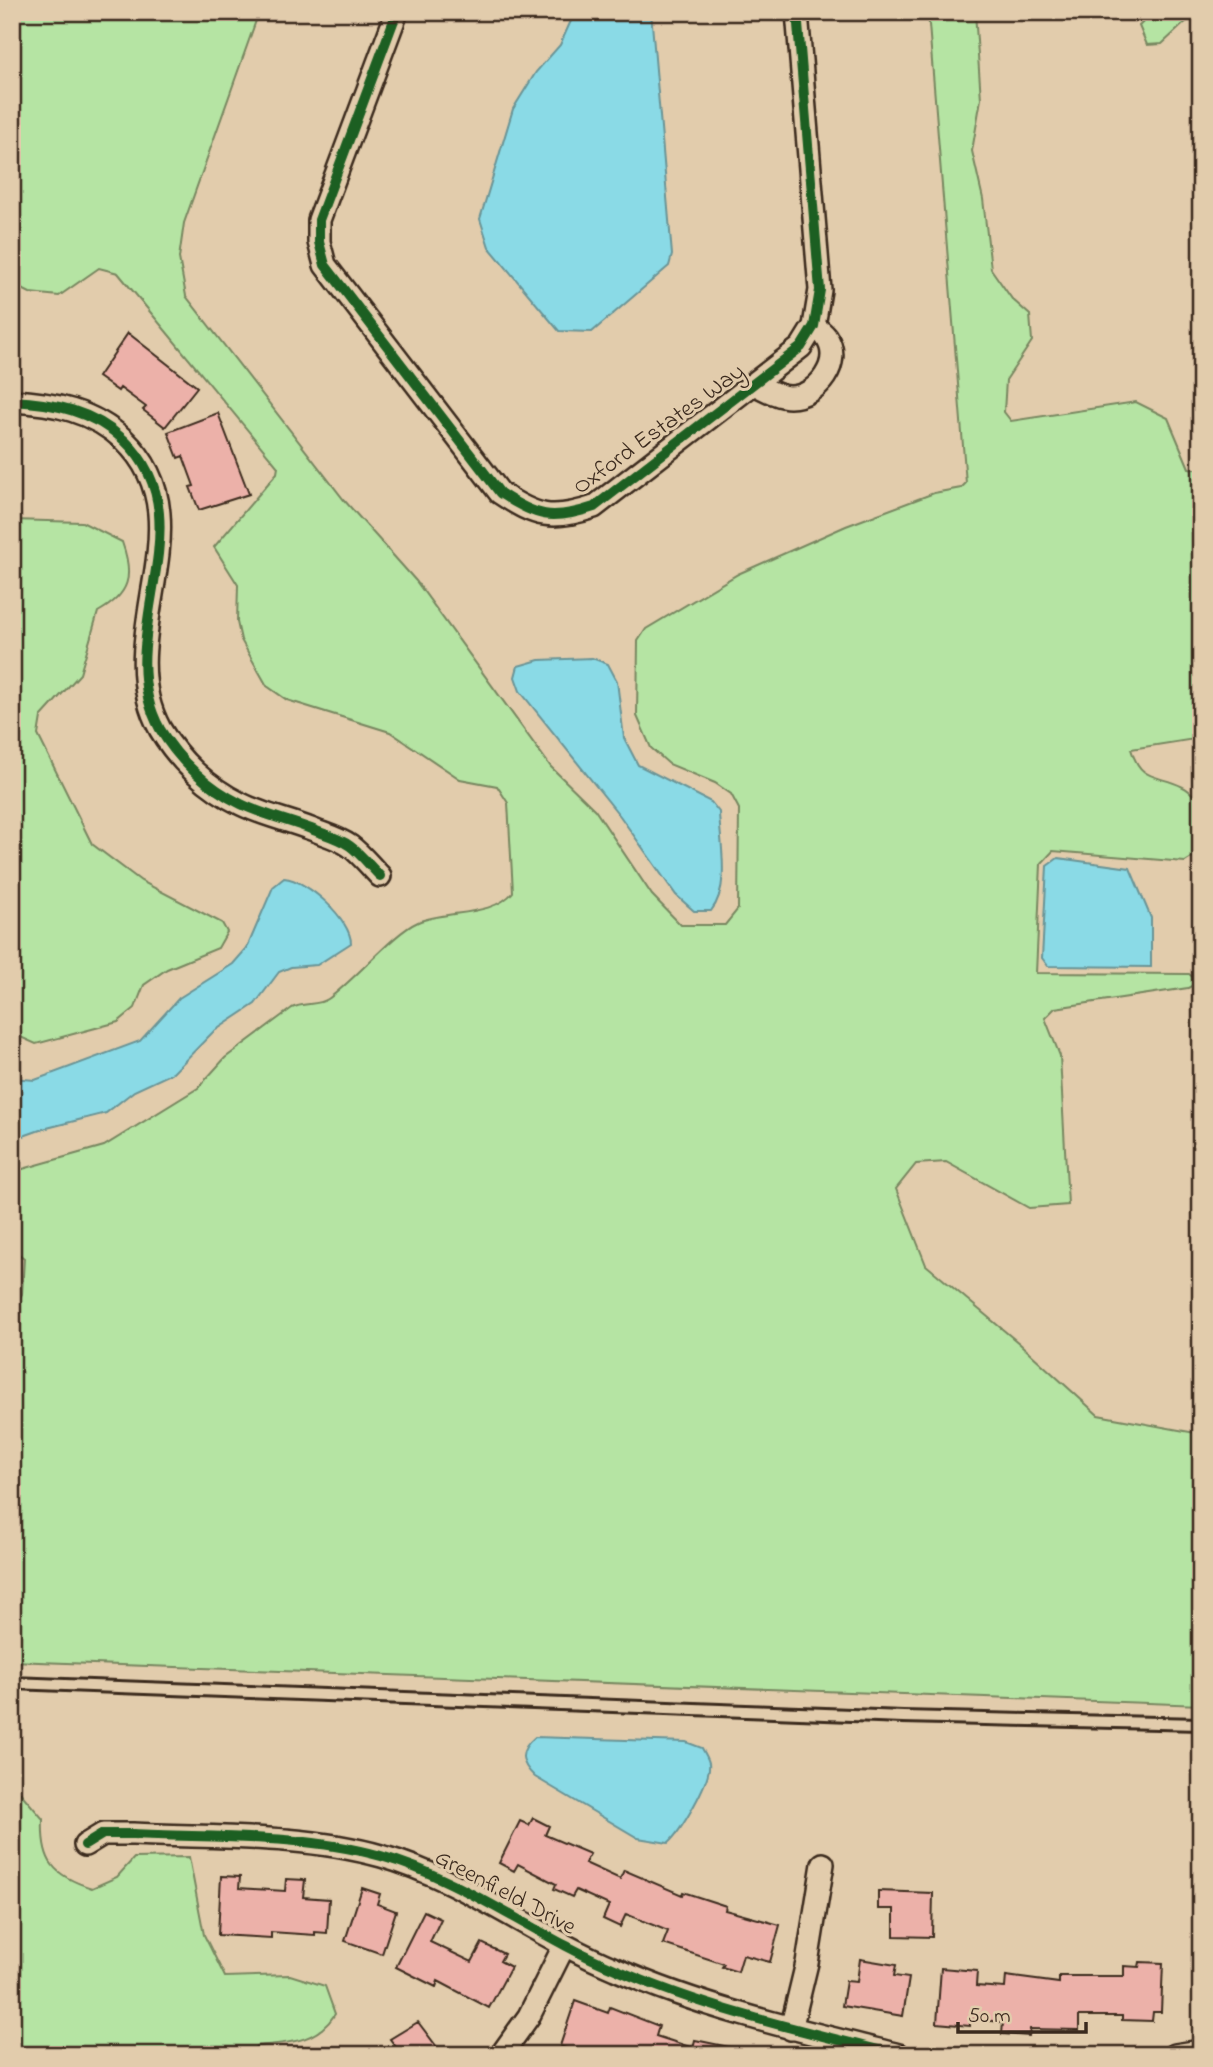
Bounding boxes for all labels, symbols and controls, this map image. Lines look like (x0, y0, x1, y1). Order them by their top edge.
street label: Oxford Estates Way (566, 356, 753, 505)
street label: Greenfield Drive (428, 1841, 582, 1945)
scale bar (958, 1990, 1085, 2034)
text: 50 m (968, 2002, 1011, 2032)

